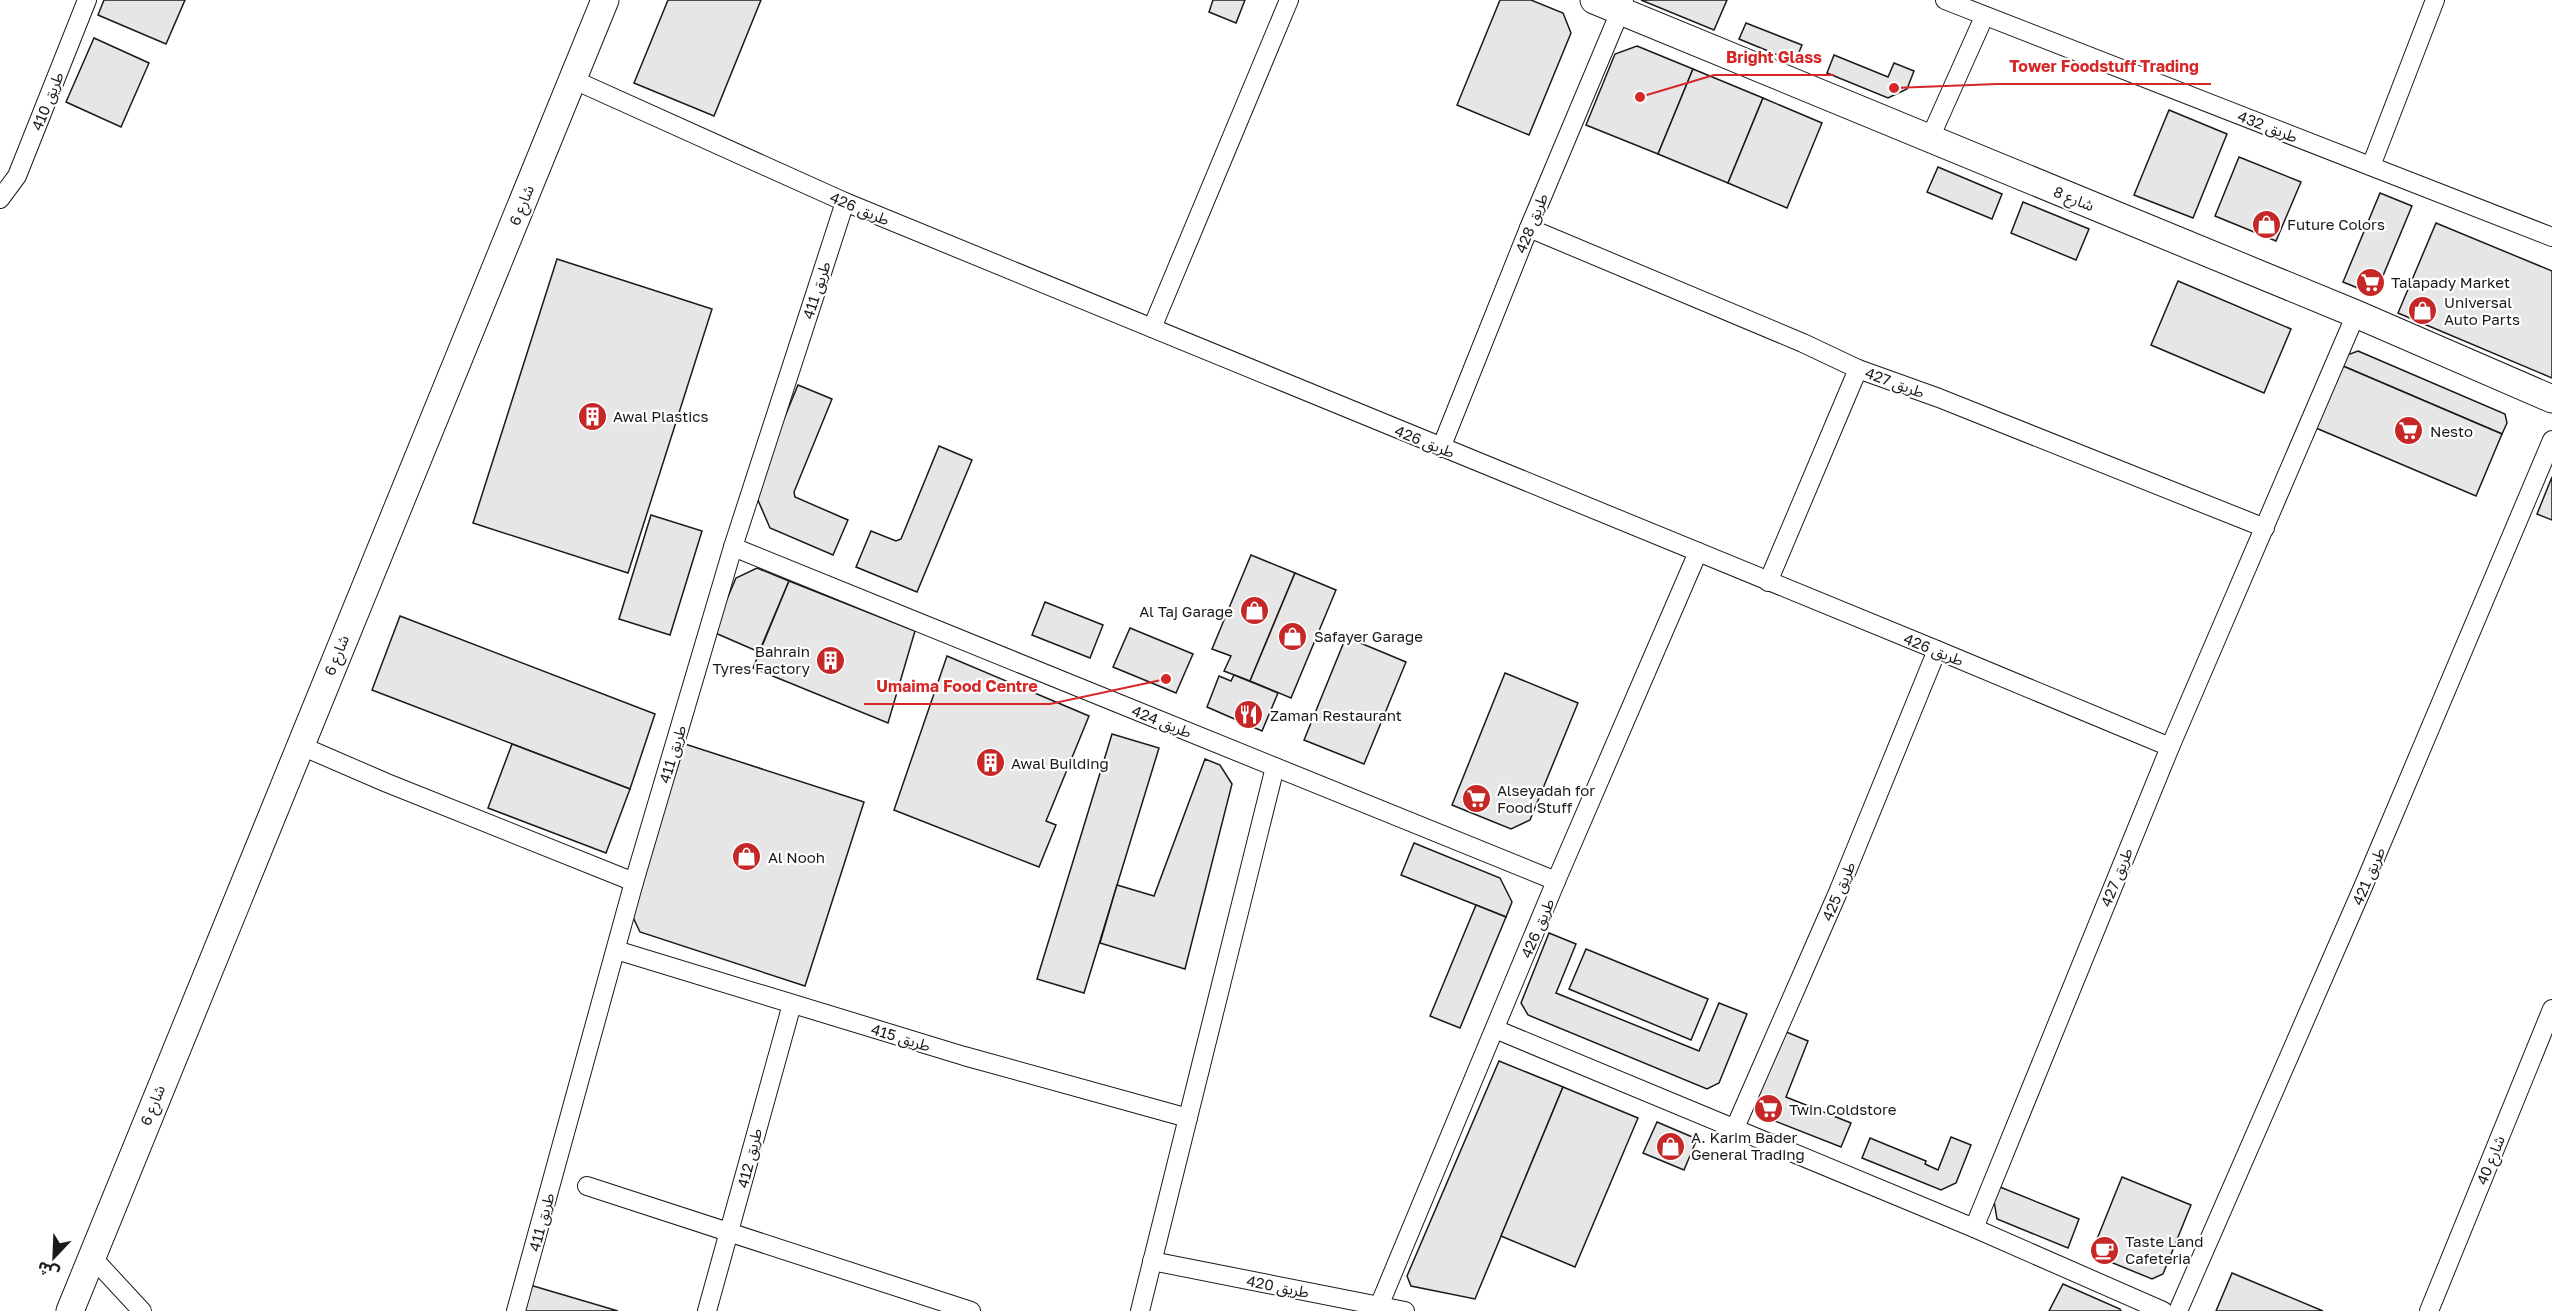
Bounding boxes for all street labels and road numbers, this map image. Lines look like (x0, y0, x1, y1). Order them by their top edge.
street label: طريق 410 (27, 69, 69, 134)
street label: طريق 432 (2235, 106, 2300, 147)
street label: شارع 6 (505, 182, 541, 229)
street label: شارع 8 (2050, 182, 2097, 218)
street label: طريق 426 (827, 187, 892, 230)
street label: طريق 428 (1511, 190, 1553, 256)
street label: طريق 411 (798, 259, 836, 322)
street label: طريق 427 (1862, 363, 1927, 403)
street label: طريق 426 (1392, 421, 1458, 463)
street label: طريق 426 (1901, 629, 1967, 671)
street label: شارع 6 (320, 632, 356, 679)
street label: طريق 424 (1129, 701, 1195, 743)
street label: طريق 411 (655, 723, 691, 786)
street label: طريق 421 (2348, 844, 2390, 908)
street label: طريق 427 (2096, 845, 2138, 910)
street label: طريق 425 (1817, 859, 1860, 924)
street label: طريق 426 (1516, 896, 1559, 961)
street label: طريق 415 (869, 1019, 933, 1056)
street label: شارع 6 (136, 1082, 172, 1129)
street label: طريق 412 (733, 1126, 767, 1190)
street label: شارع 40 (2472, 1133, 2512, 1189)
street label: طريق 411 (525, 1191, 559, 1254)
street label: طريق 420 (1245, 1271, 1311, 1303)

